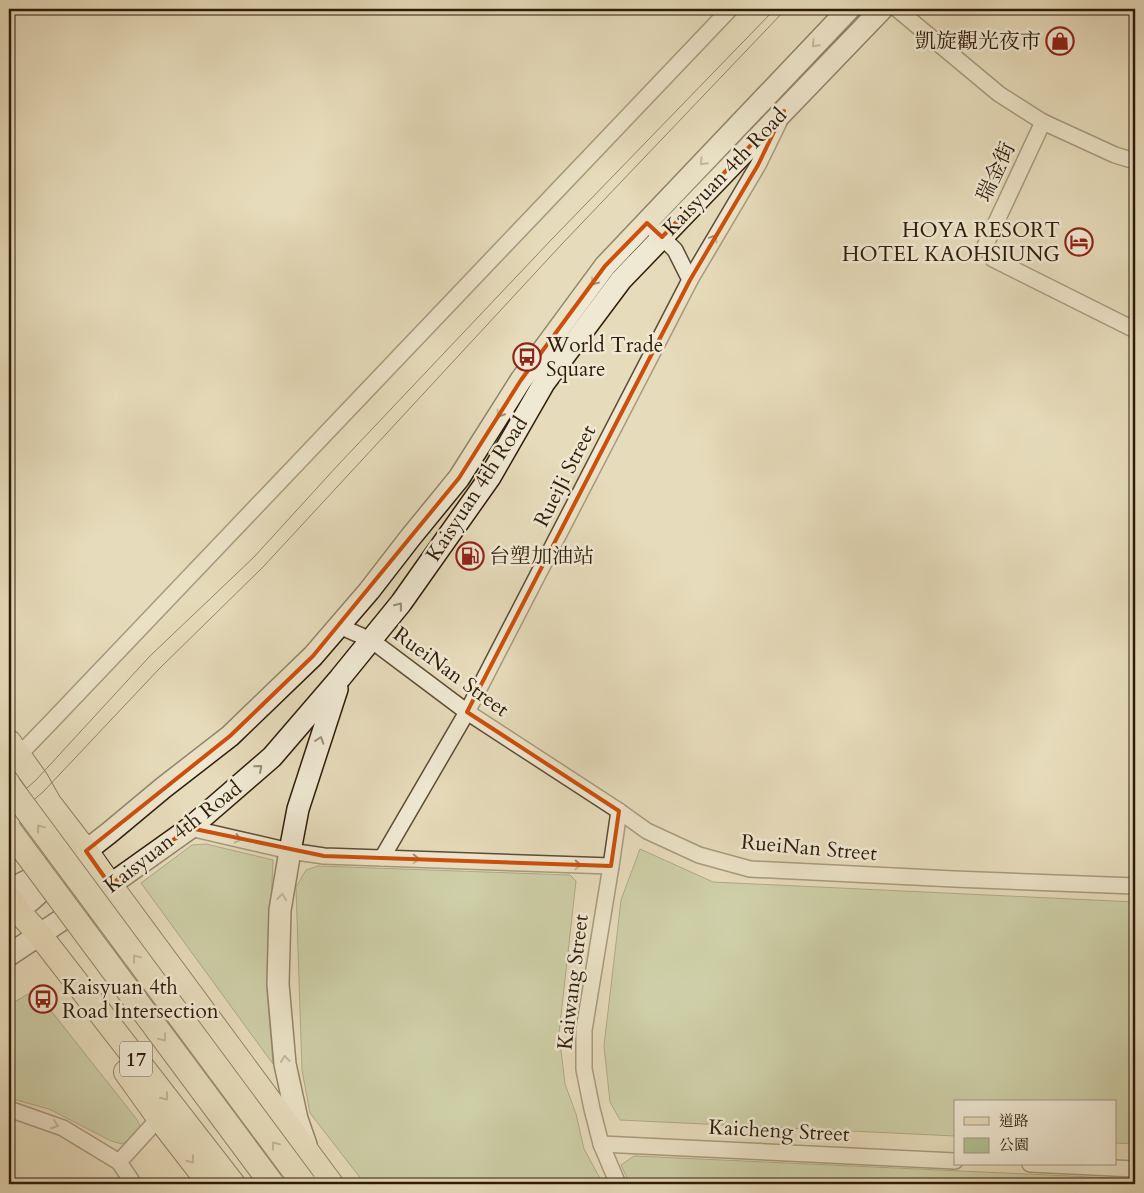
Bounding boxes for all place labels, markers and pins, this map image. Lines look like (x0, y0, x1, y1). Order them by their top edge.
shop icon: 凱旋觀光夜市 (1045, 26, 1075, 56)
place label: 凱旋觀光夜市 (915, 27, 1041, 56)
place label: HOYA RESORT HOTEL KAOHSIUNG (842, 216, 1060, 269)
hotel icon: HOYA RESORT HOTEL KAOHSIUNG (1064, 227, 1094, 257)
place label: World Trade Square (545, 331, 663, 384)
bus stop icon: World Trade Square (512, 342, 542, 372)
fuel station icon: 台塑加油站 (455, 541, 485, 571)
place label: 台塑加油站 (489, 542, 594, 571)
place label: Kaisyuan 4th Road Intersection (62, 973, 219, 1026)
bus stop icon: Kaisyuan 4th Road Intersection (28, 984, 58, 1014)

